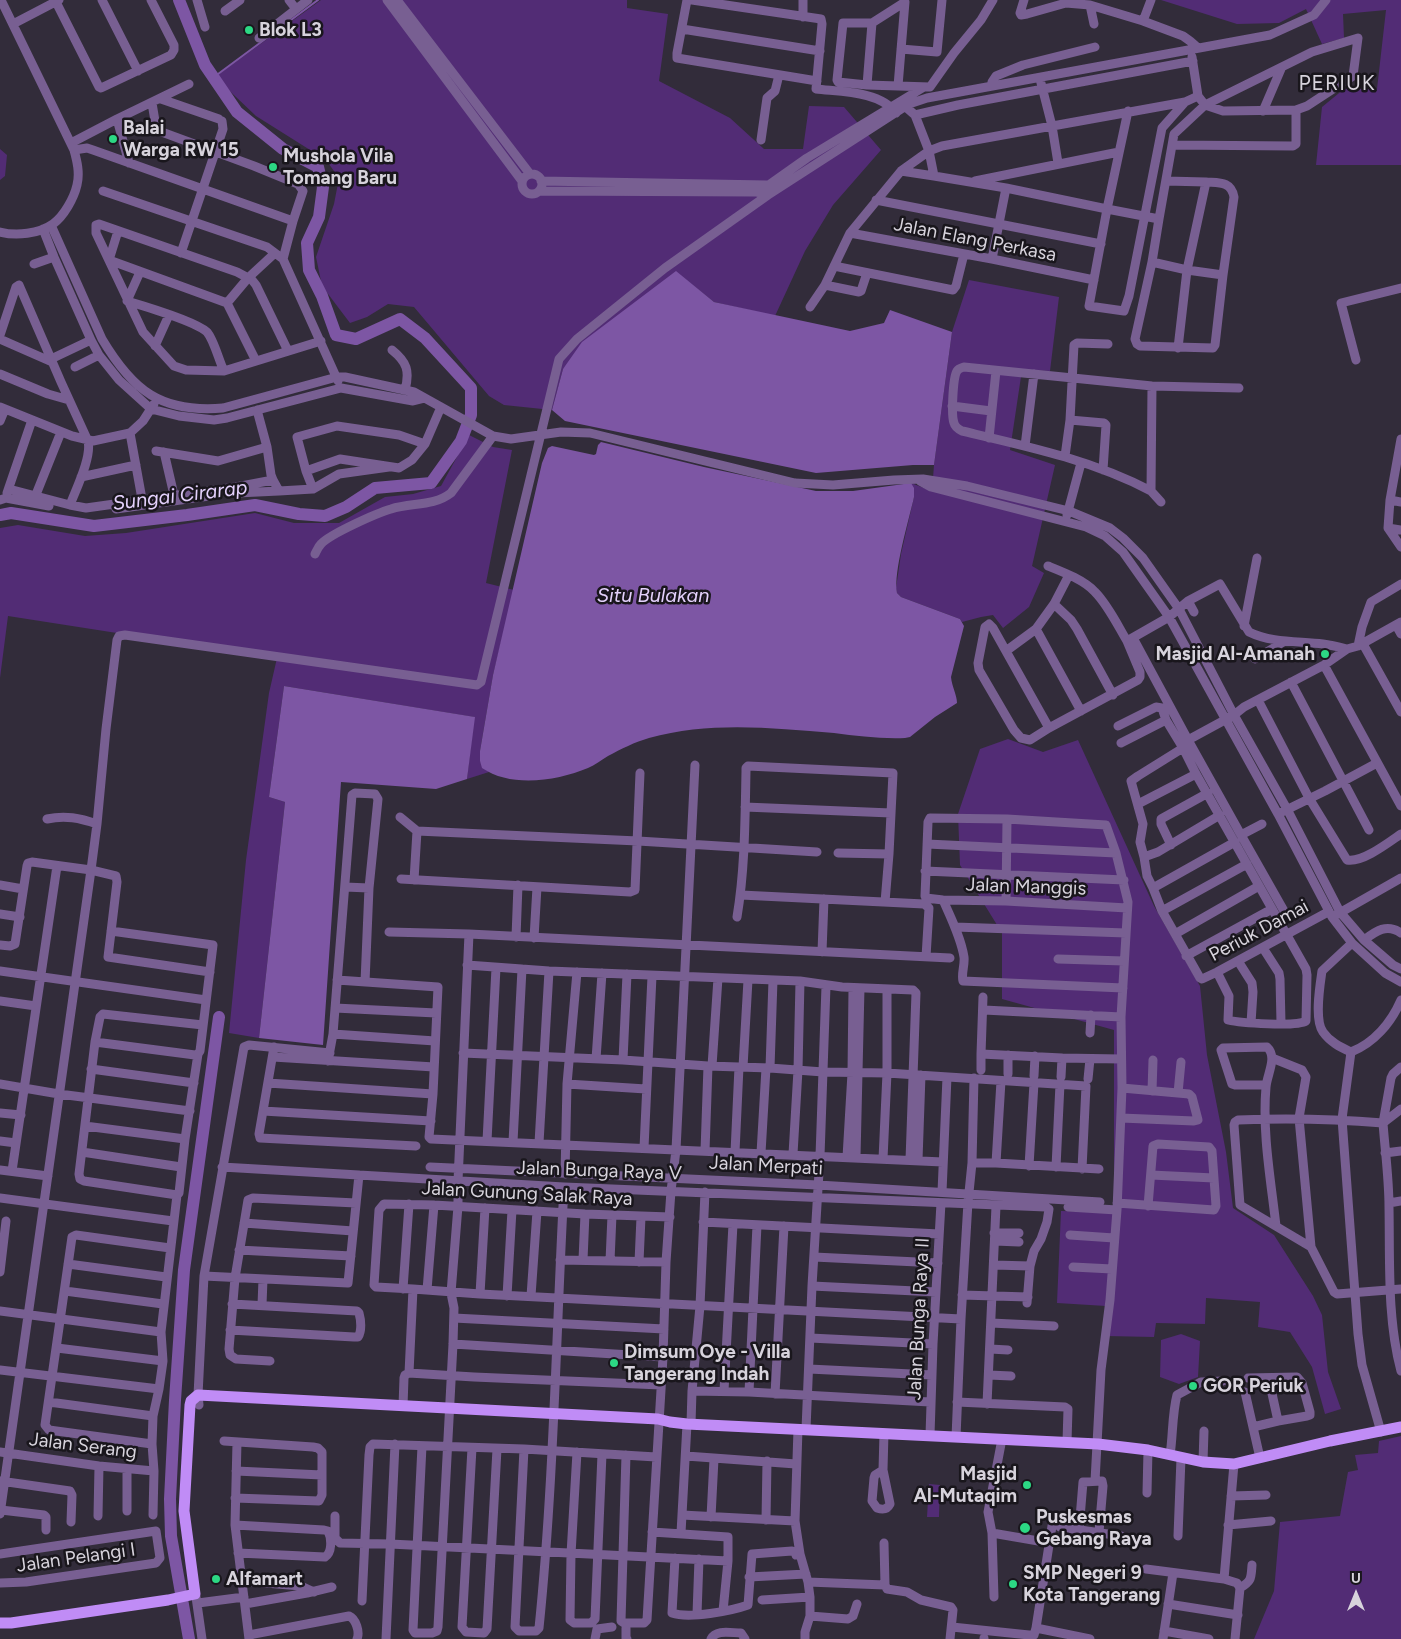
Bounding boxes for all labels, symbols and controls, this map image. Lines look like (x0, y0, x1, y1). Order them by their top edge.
place label: Blok L3 (259, 19, 322, 41)
marker: Blok L3 (243, 24, 255, 36)
district label: PERIUK (1298, 71, 1376, 97)
place label: Balai Warga RW 15 (123, 117, 239, 161)
marker: Balai Warga RW 15 (107, 133, 119, 145)
place label: Mushola Vila Tomang Baru (283, 145, 397, 189)
marker: Mushola Vila Tomang Baru (267, 161, 279, 173)
street label: Jalan Elang Perkasa (892, 213, 1058, 267)
water label: Sungai Cirarap (111, 476, 249, 516)
water label: Situ Bulakan (597, 584, 709, 608)
place label: Masjid Al-Amanah (1155, 643, 1315, 665)
marker: Masjid Al-Amanah (1319, 648, 1331, 660)
street label: Jalan Manggis (965, 874, 1087, 900)
street label: Periuk Damai (1205, 895, 1313, 967)
street label: Jalan Merpati (708, 1152, 824, 1180)
street label: Jalan Bunga Raya V (516, 1157, 682, 1185)
street label: Jalan Gunung Salak Raya (421, 1177, 633, 1211)
street label: Jalan Bunga Raya II (903, 1237, 935, 1401)
place label: Dimsum Oye - Villa Tangerang Indah (624, 1341, 791, 1385)
marker: Dimsum Oye - Villa Tangerang Indah (608, 1357, 620, 1369)
place label: GOR Periuk (1203, 1375, 1304, 1397)
marker: GOR Periuk (1187, 1380, 1199, 1392)
street label: Jalan Serang (28, 1428, 138, 1464)
place label: Masjid Al-Mutaqim (914, 1463, 1017, 1507)
marker: Masjid Al-Mutaqim (1021, 1479, 1033, 1491)
place label: Puskesmas Gebang Raya (1036, 1506, 1152, 1550)
marker: Puskesmas Gebang Raya (1018, 1521, 1032, 1535)
street label: Jalan Pelangi I (15, 1538, 137, 1578)
place label: SMP Negeri 9 Kota Tangerang (1023, 1562, 1160, 1606)
place label: Alfamart (226, 1568, 303, 1590)
north arrow (1331, 1569, 1381, 1619)
text: U (1351, 1570, 1361, 1587)
marker: Alfamart (210, 1573, 222, 1585)
marker: SMP Negeri 9 Kota Tangerang (1007, 1578, 1019, 1590)

